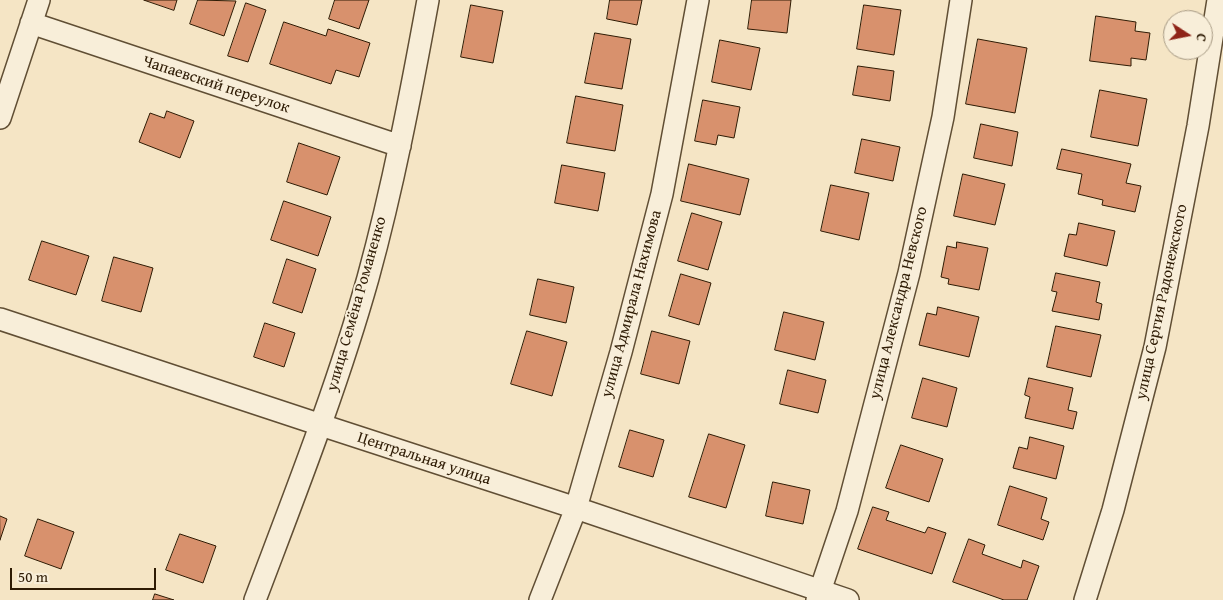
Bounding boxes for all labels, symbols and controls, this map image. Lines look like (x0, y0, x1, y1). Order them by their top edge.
north arrow (1163, 10, 1213, 60)
text: С (1191, 32, 1212, 43)
street label: Чапаевский переулок (140, 52, 292, 118)
street label: улица Сергия Радонежского (1132, 202, 1192, 402)
street label: улица Александра Невского (866, 205, 932, 401)
street label: улица Адмирала Нахимова (598, 208, 666, 400)
street label: улица Семёна Романенко (323, 215, 391, 393)
street label: Центральная улица (355, 428, 493, 490)
scale bar (12, 558, 159, 590)
text: 50 m (18, 566, 48, 587)

